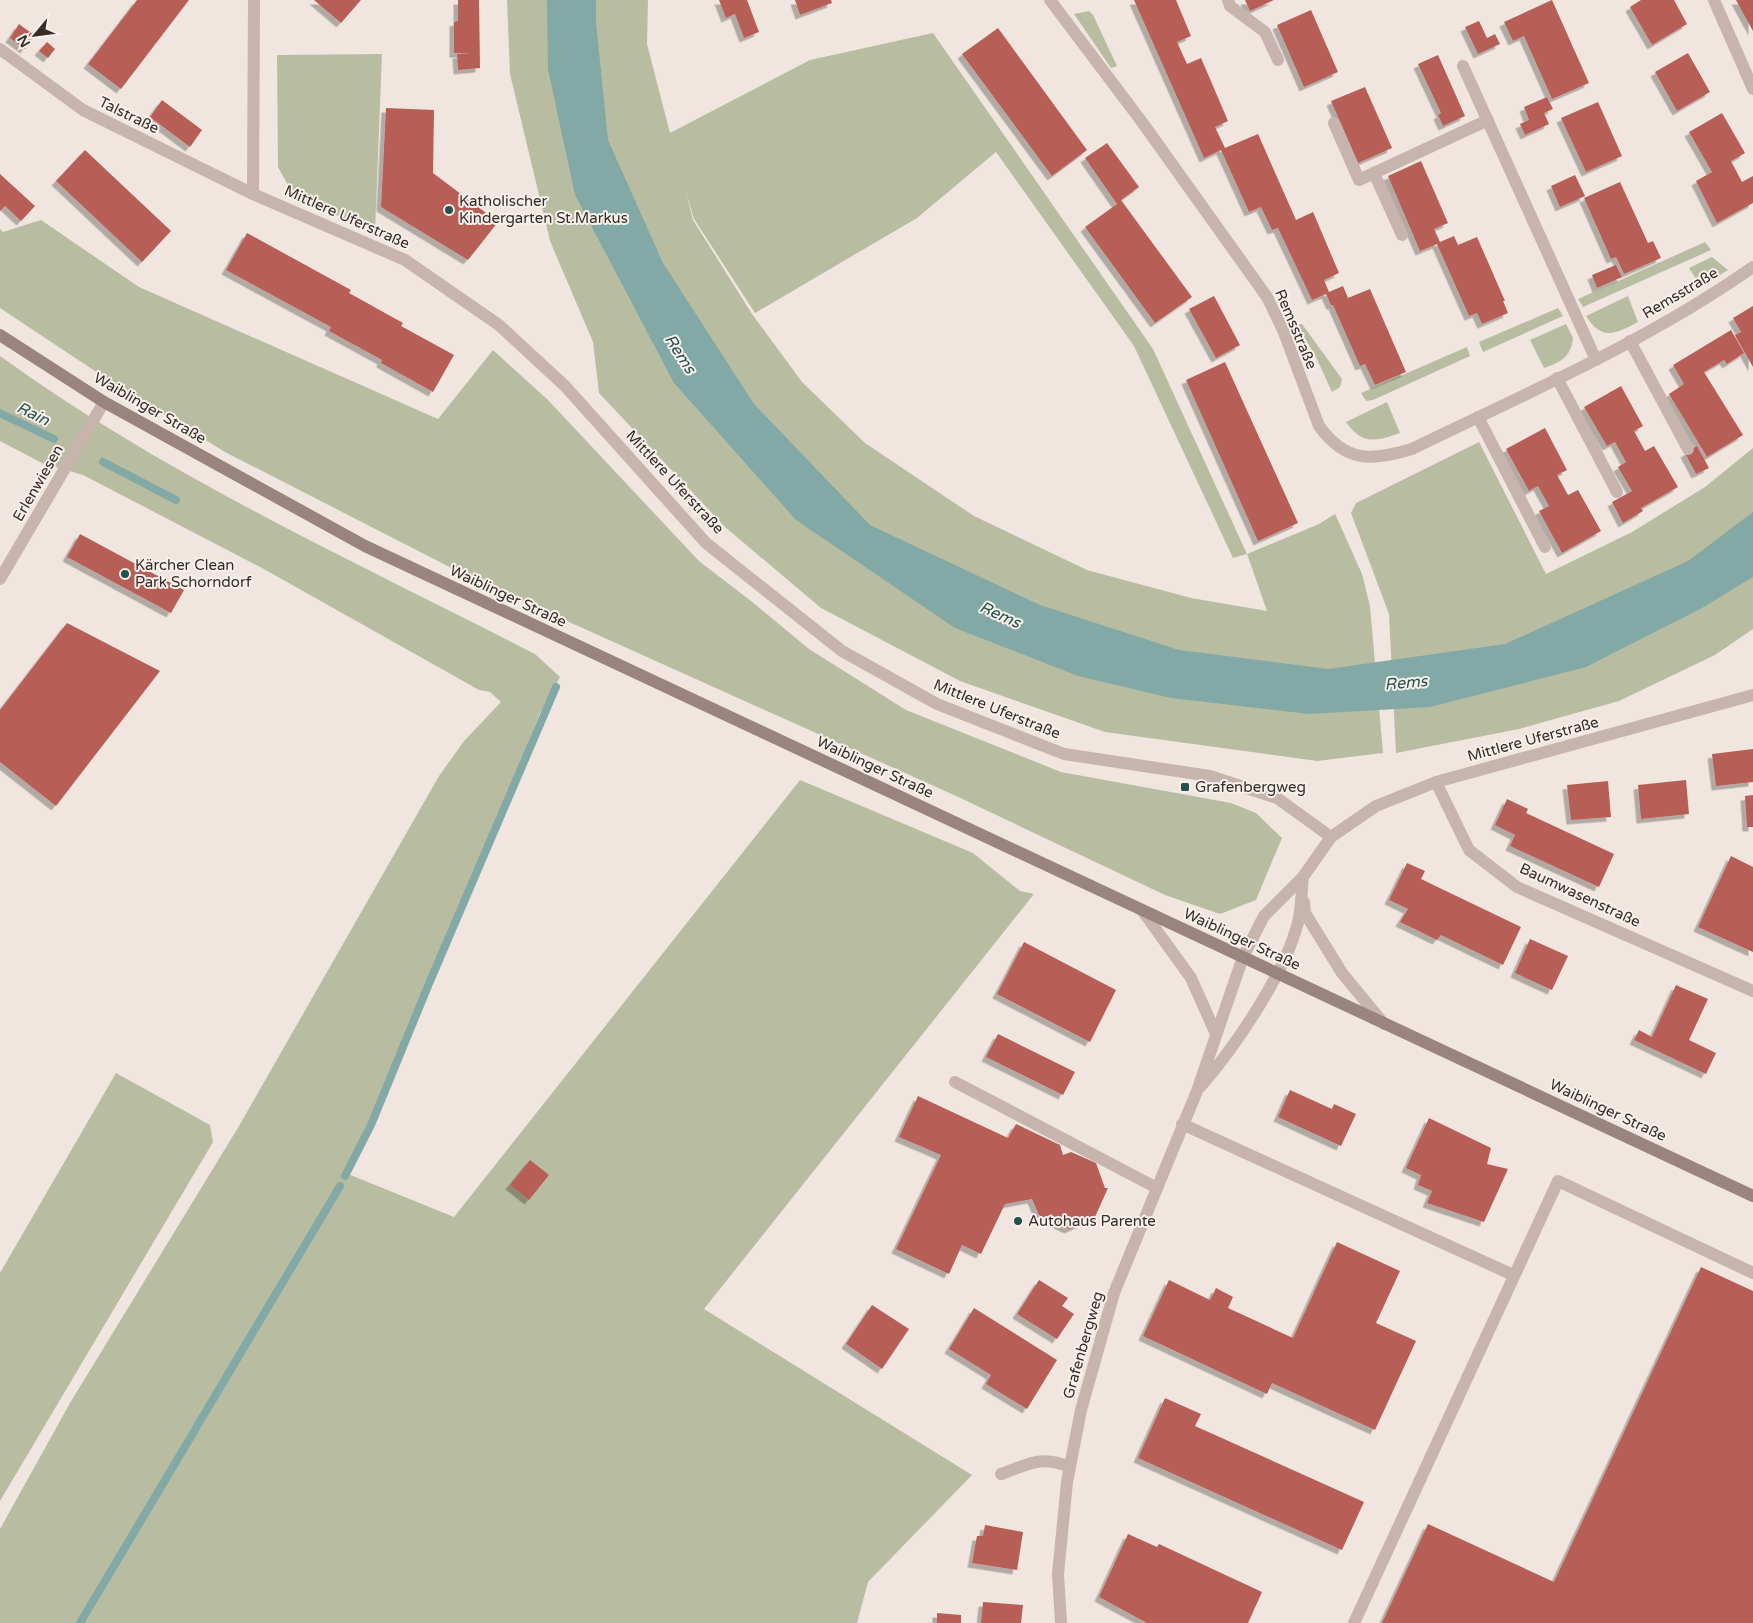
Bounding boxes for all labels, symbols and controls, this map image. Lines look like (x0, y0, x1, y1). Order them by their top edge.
north arrow (10, 10, 60, 60)
text: N (14, 32, 34, 50)
street label: Talstraße (96, 93, 162, 137)
street label: Mittlere Uferstraße (282, 181, 412, 253)
place label: Katholischer Kindergarten St.Markus (459, 192, 628, 227)
marker: Katholischer Kindergarten St.Markus (443, 204, 455, 216)
street label: Remsstraße (1639, 263, 1721, 323)
street label: Remsstraße (1271, 286, 1321, 372)
water label: Rems (660, 331, 701, 379)
street label: Waiblinger Straße (91, 368, 209, 448)
water label: Rain (13, 398, 54, 431)
street label: Mittlere Uferstraße (622, 426, 728, 538)
street label: Erlenwiesen (9, 442, 67, 524)
place label: Kärcher Clean Park Schorndorf (135, 556, 252, 591)
street label: Waiblinger Straße (447, 561, 569, 631)
marker: Kärcher Clean Park Schorndorf (119, 568, 131, 580)
water label: Rems (976, 597, 1025, 633)
water label: Rems (1384, 671, 1430, 695)
street label: Mittlere Uferstraße (931, 675, 1063, 743)
street label: Mittlere Uferstraße (1465, 713, 1601, 765)
street label: Waiblinger Straße (814, 732, 936, 802)
place label: Grafenbergweg (1195, 778, 1306, 796)
marker: Grafenbergweg (1179, 781, 1191, 793)
street label: Baumwasenstraße (1517, 859, 1643, 931)
street label: Waiblinger Straße (1181, 904, 1303, 974)
street label: Waiblinger Straße (1547, 1075, 1669, 1145)
place label: Autohaus Parente (1028, 1212, 1156, 1230)
marker: Autohaus Parente (1012, 1215, 1024, 1227)
street label: Grafenbergweg (1059, 1289, 1107, 1401)

